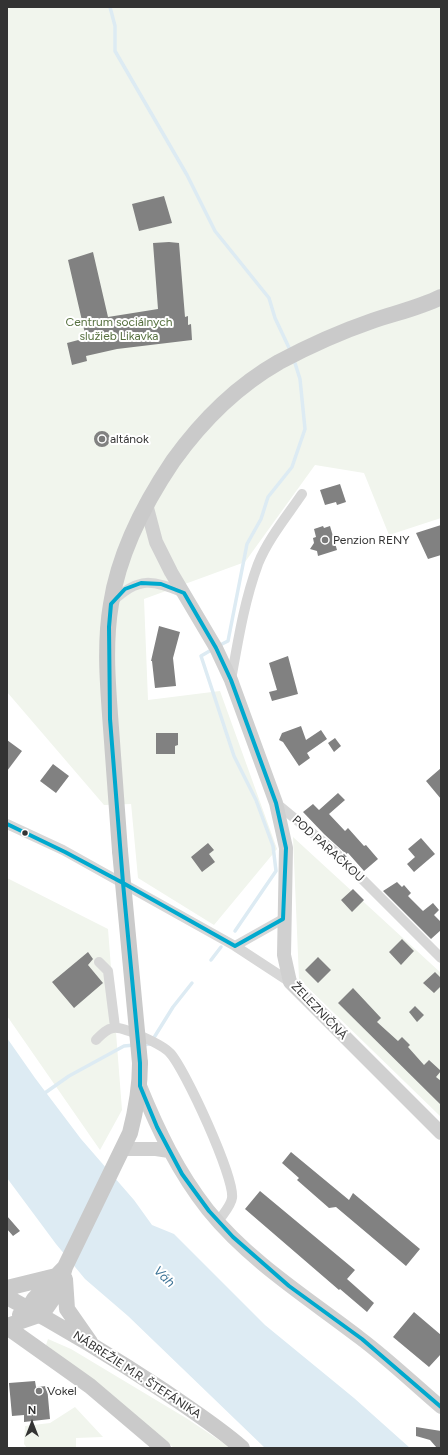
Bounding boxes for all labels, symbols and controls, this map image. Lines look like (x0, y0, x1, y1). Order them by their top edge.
park label: Centrum sociálnych služieb Likavka (66, 315, 172, 343)
place label: altánok (110, 432, 149, 446)
marker: altánok (97, 434, 107, 444)
place label: Penzion RENY (333, 533, 410, 547)
marker: Penzion RENY (320, 535, 330, 545)
street label: POD PARAČKOU (289, 813, 367, 885)
unlabelled marker (20, 828, 30, 838)
street label: ŽELEZNIČNÁ (288, 979, 350, 1043)
water label: Váh (150, 1263, 178, 1291)
street label: NÁBREŽIE M.R. ŠTEFÁNIKA (70, 1328, 204, 1422)
place label: Vokel (47, 1384, 77, 1398)
marker: Vokel (34, 1386, 44, 1396)
north arrow (12, 1403, 52, 1443)
text: N (28, 1404, 36, 1417)

